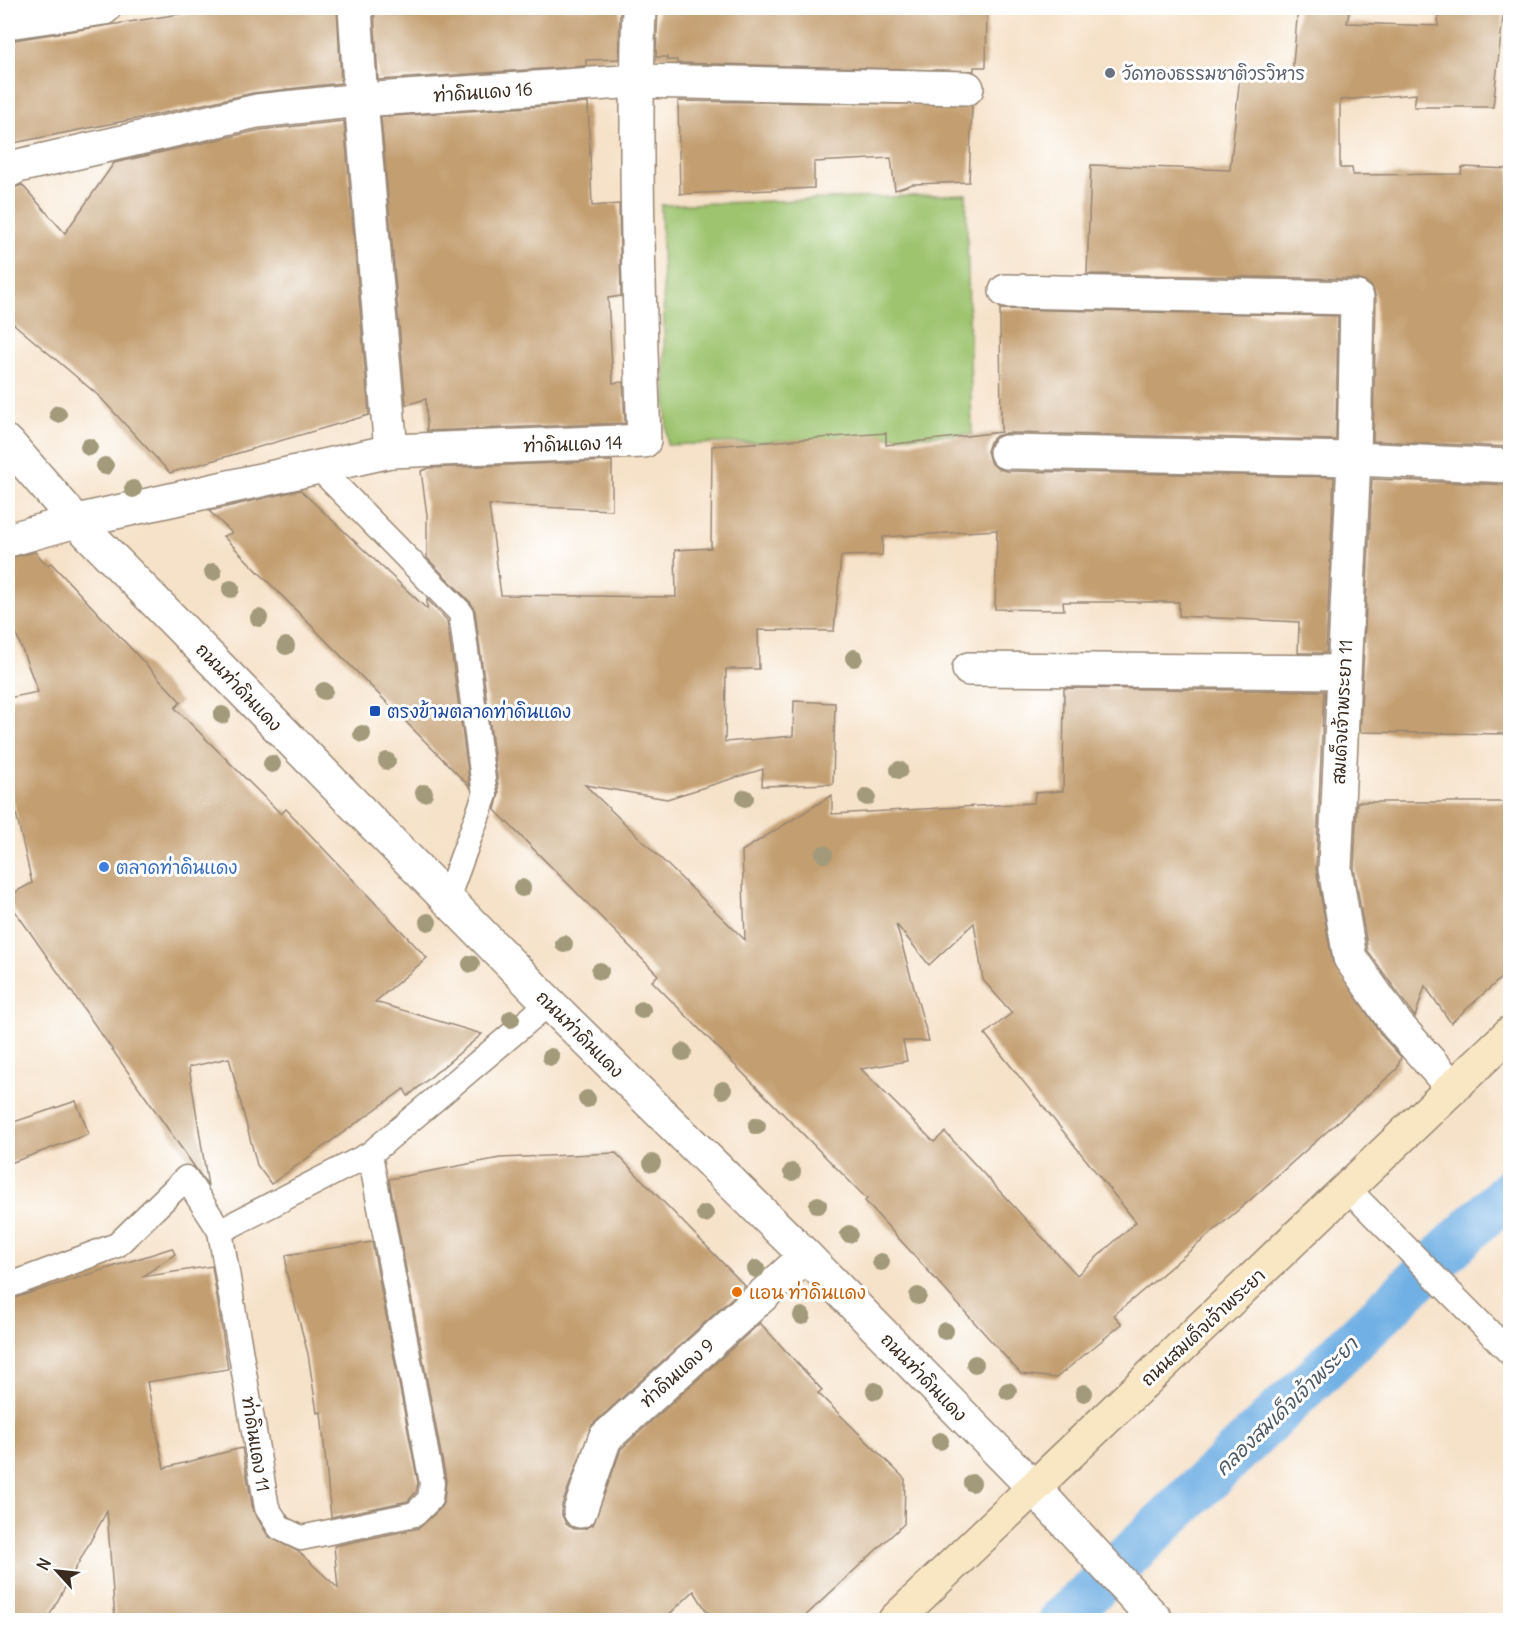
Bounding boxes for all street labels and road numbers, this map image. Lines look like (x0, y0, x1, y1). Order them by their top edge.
street label: ท่าดินแดง 16 (433, 77, 533, 107)
street label: ท่าดินแดง 14 (523, 431, 623, 457)
street label: ถนนท่าดินแดง (191, 638, 287, 736)
street label: สมเด็จเจ้าพระยา 11 (1326, 639, 1357, 785)
street label: ถนนท่าดินแดง (532, 986, 628, 1082)
street label: ถนนสมเด็จเจ้าพระยา (1135, 1263, 1270, 1391)
street label: ถนนท่าดินแดง (876, 1328, 972, 1426)
street label: ท่าดินแดง 9 (635, 1334, 719, 1412)
street label: ท่าดินแดง 11 (237, 1395, 275, 1493)

